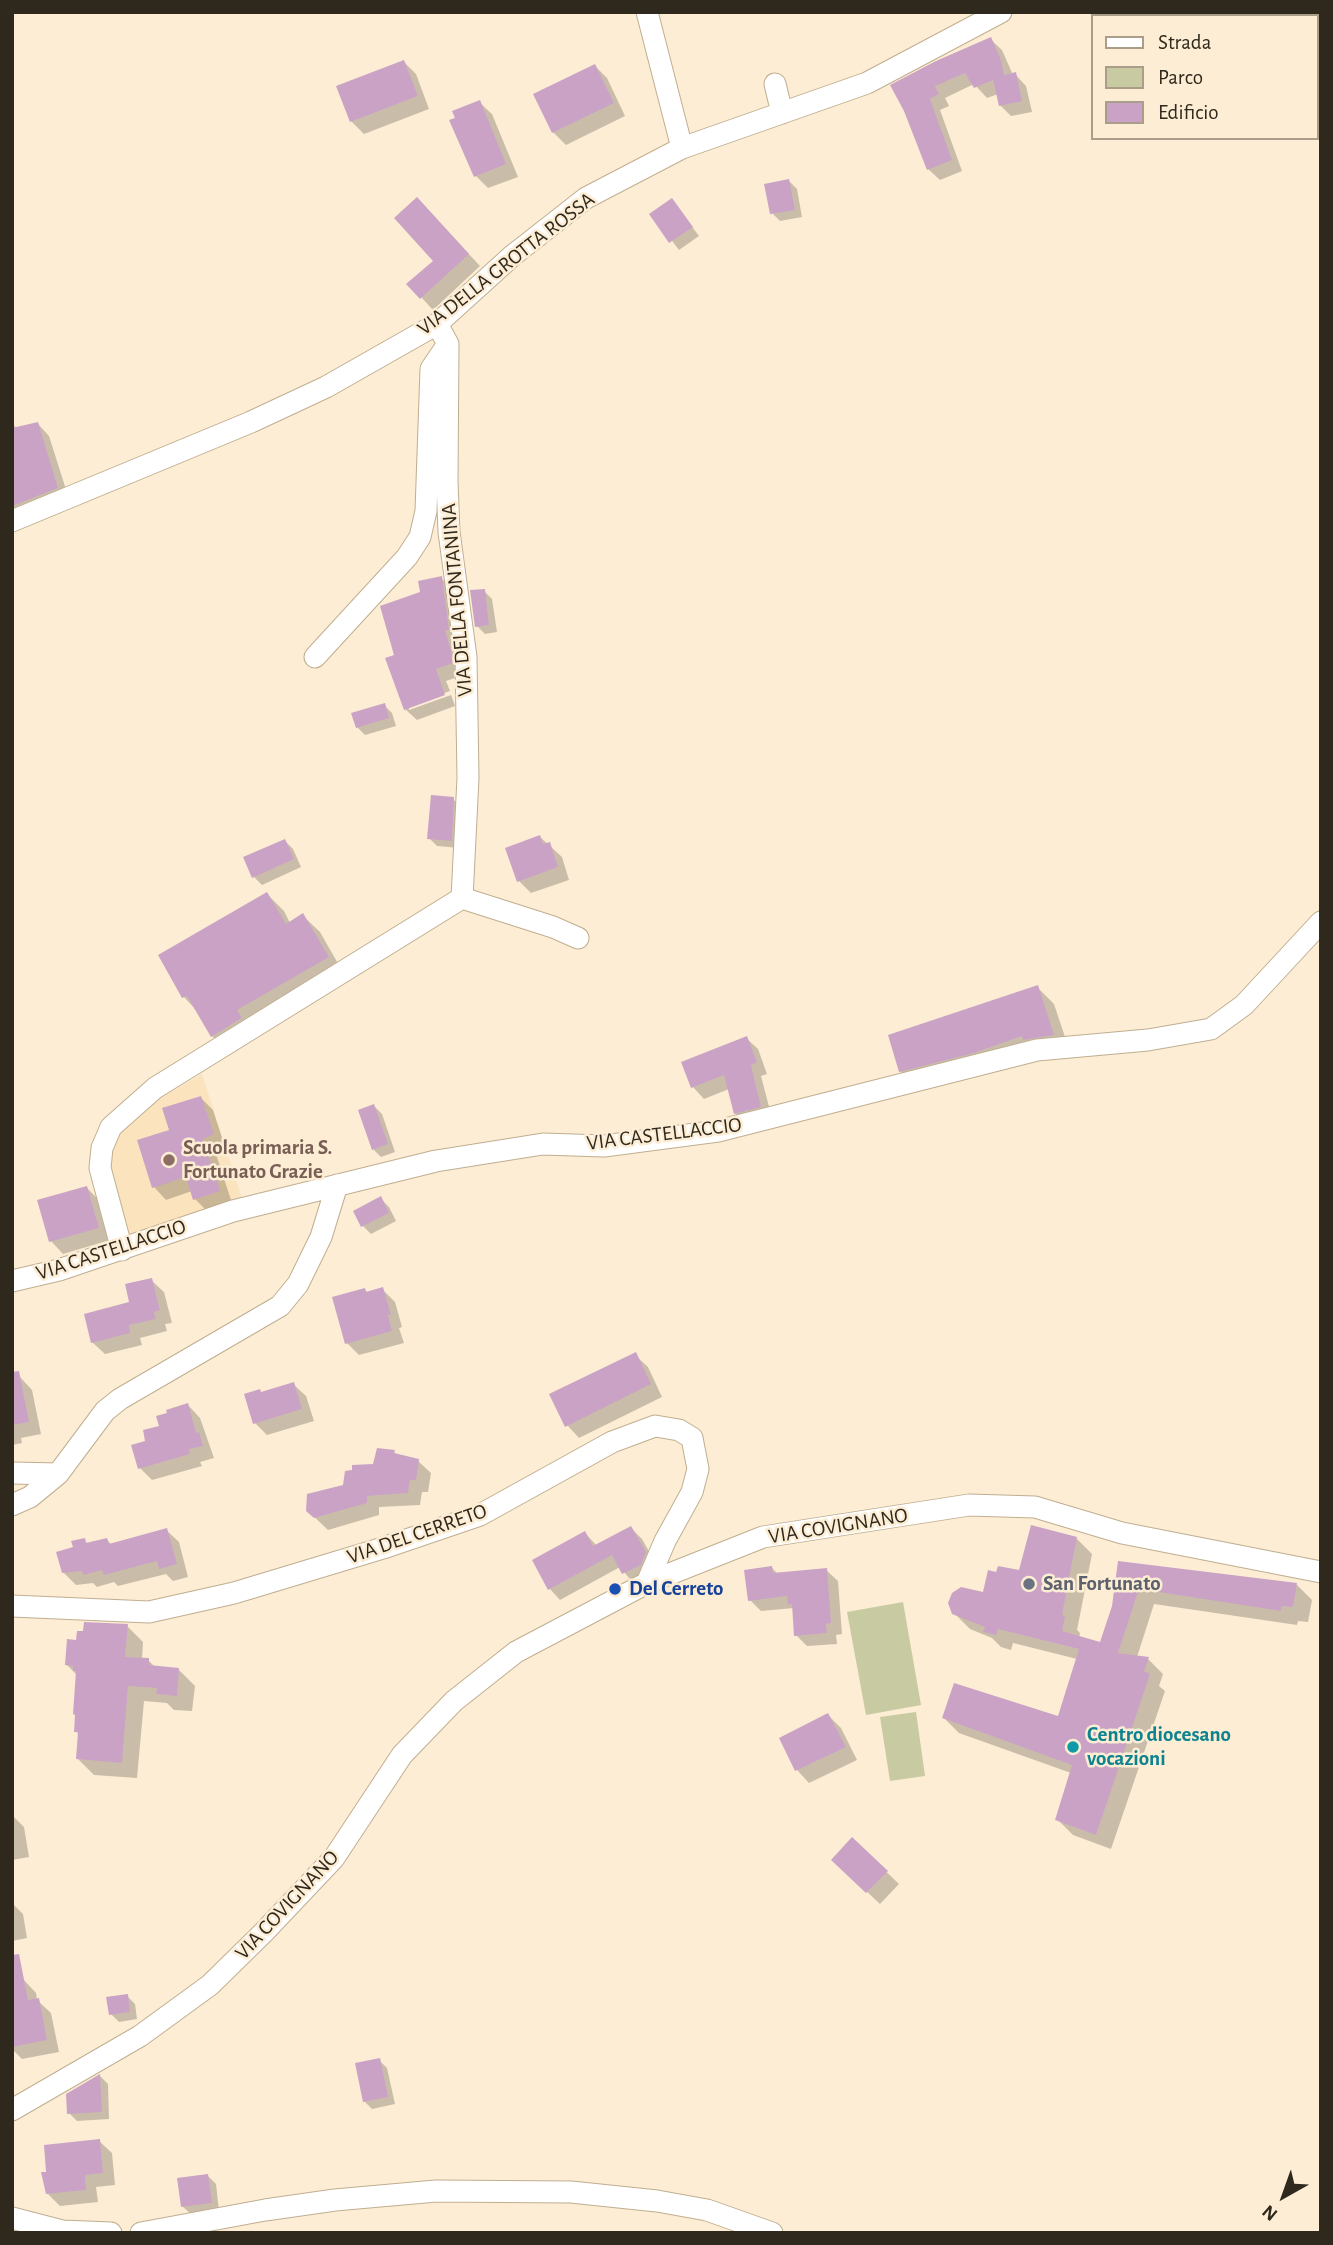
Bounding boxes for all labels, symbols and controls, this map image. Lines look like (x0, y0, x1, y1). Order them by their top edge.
legend (1092, 14, 1319, 140)
text: Strada (1158, 32, 1211, 53)
text: Parco (1158, 67, 1203, 88)
text: Edificio (1158, 102, 1219, 123)
street label: VIA DELLA GROTTA ROSSA (412, 187, 600, 341)
street label: VIA DELLA FONTANINA (436, 502, 478, 698)
street label: VIA CASTELLACCIO (585, 1112, 743, 1156)
place label: Scuola primaria S. Fortunato Grazie (183, 1135, 332, 1185)
marker: Scuola primaria S. Fortunato Grazie (161, 1152, 177, 1168)
street label: VIA CASTELLACCIO (33, 1214, 189, 1286)
street label: VIA DEL CERRETO (344, 1498, 490, 1570)
street label: VIA COVIGNANO (767, 1503, 909, 1549)
place label: San Fortunato (1043, 1571, 1161, 1597)
place label: Del Cerreto (629, 1576, 723, 1602)
marker: San Fortunato (1021, 1576, 1037, 1592)
marker: Del Cerreto (607, 1581, 623, 1597)
place label: Centro diocesano vocazioni (1087, 1722, 1231, 1772)
marker: Centro diocesano vocazioni (1065, 1739, 1081, 1755)
street label: VIA COVIGNANO (230, 1845, 344, 1965)
north arrow (1249, 2161, 1319, 2231)
text: N (1259, 2201, 1281, 2224)

